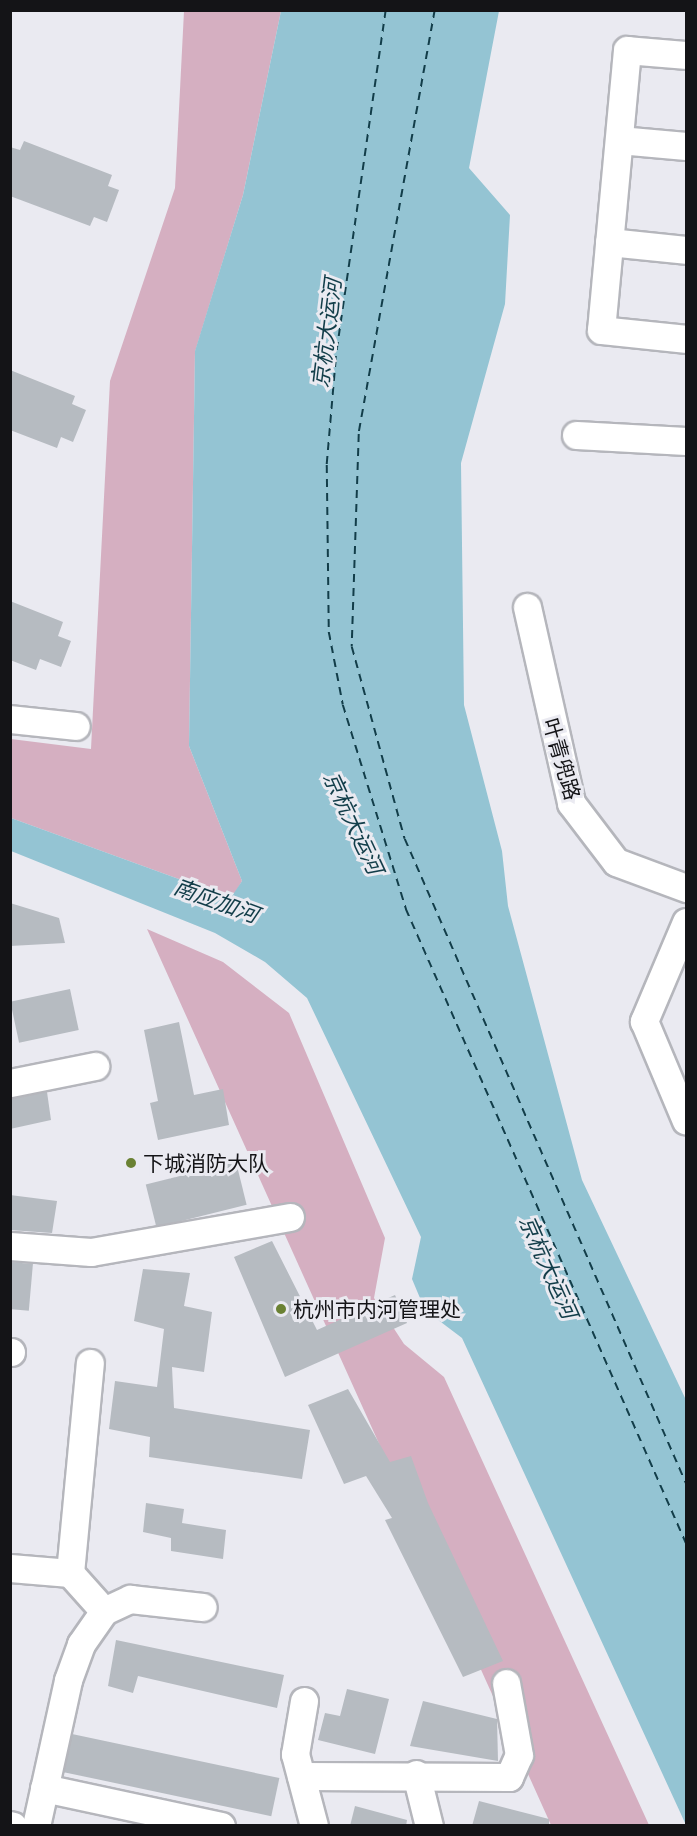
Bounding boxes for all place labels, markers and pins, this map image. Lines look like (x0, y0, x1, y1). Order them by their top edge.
place label: 下城消防大队 (143, 1150, 269, 1176)
marker: 下城消防大队 (124, 1156, 138, 1170)
place label: 杭州市内河管理处 (293, 1296, 461, 1322)
marker: 杭州市内河管理处 (274, 1302, 288, 1316)

